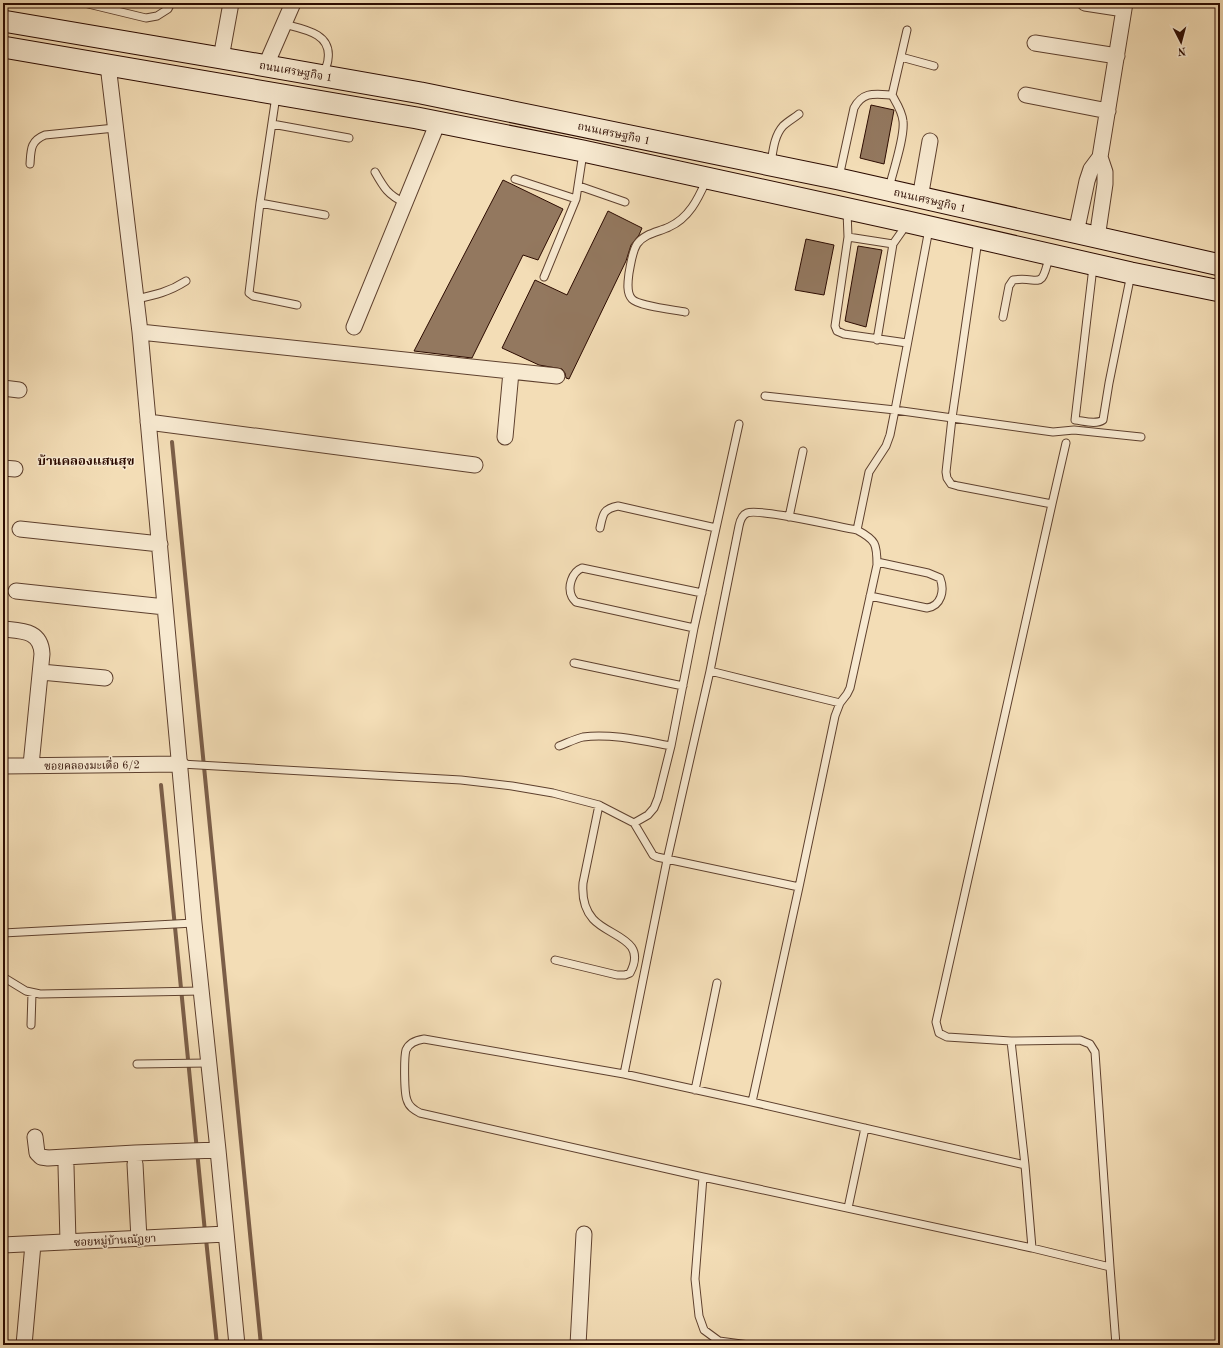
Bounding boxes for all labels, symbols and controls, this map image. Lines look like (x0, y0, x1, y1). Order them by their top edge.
north arrow (1161, 22, 1201, 62)
text: N (1177, 45, 1187, 56)
street label: ถนนเศรษฐกิจ 1 (258, 60, 333, 84)
street label: ถนนเศรษฐกิจ 1 (576, 120, 651, 148)
street label: ถนนเศรษฐกิจ 1 (892, 187, 967, 215)
district label: บ้านคลองแสนสุข (37, 454, 135, 469)
street label: ซอยคลองมะเดื่อ 6/2 (44, 756, 140, 773)
street label: ซอยหมู่บ้านณัฏยา (74, 1232, 157, 1249)

